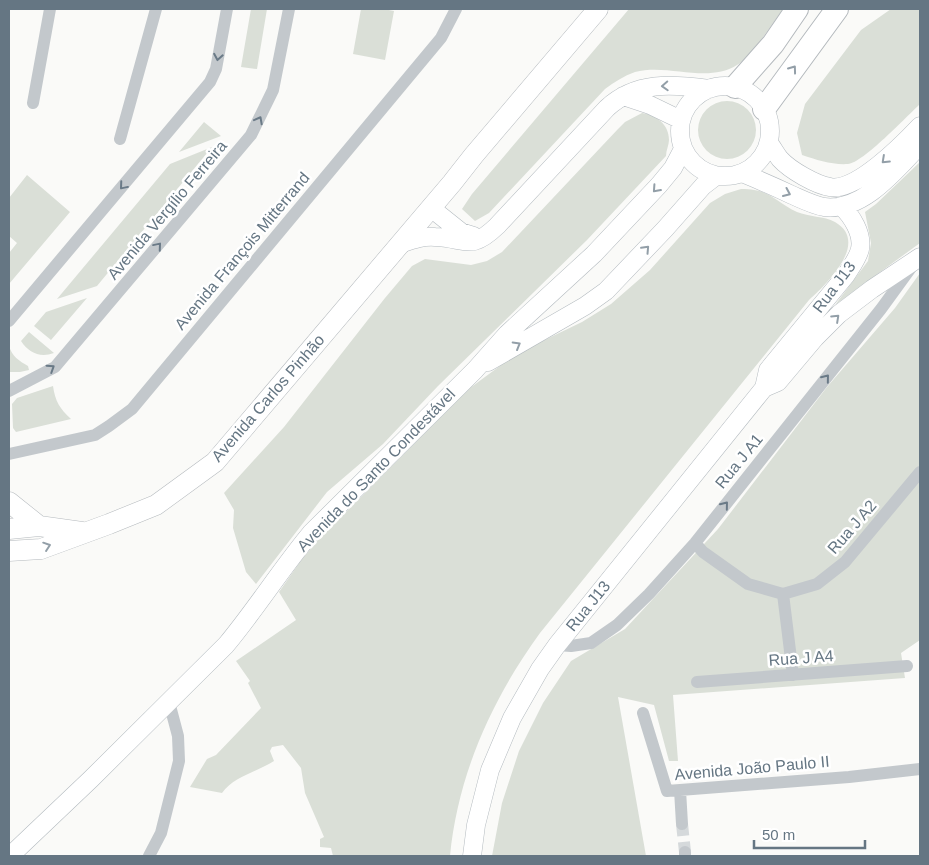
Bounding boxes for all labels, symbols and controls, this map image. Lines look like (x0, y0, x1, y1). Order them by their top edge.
one-way arrow (214, 52, 224, 61)
one-way arrow (787, 65, 796, 75)
one-way arrow (661, 80, 669, 91)
one-way arrow (253, 116, 263, 125)
street label: Avenida Vergílio Ferreira (104, 137, 230, 283)
one-way arrow (882, 154, 891, 163)
street label: Avenida François Mitterrand (171, 169, 313, 333)
one-way arrow (120, 180, 128, 189)
one-way arrow (652, 183, 661, 192)
one-way arrow (782, 186, 791, 197)
one-way arrow (152, 243, 160, 252)
one-way arrow (641, 245, 650, 254)
street label: Rua J13 (809, 258, 859, 316)
one-way arrow (830, 315, 839, 324)
street label: Avenida Carlos Pinhão (208, 331, 328, 465)
one-way arrow (512, 342, 521, 352)
one-way arrow (46, 365, 55, 374)
one-way arrow (821, 375, 829, 384)
street label: Avenida do Santo Condestável (294, 385, 458, 555)
street label: Rua J A1 (712, 430, 766, 492)
street label: Rua J A2 (824, 497, 880, 557)
one-way arrow (719, 501, 728, 510)
one-way arrow (43, 542, 51, 552)
street label: Rua J13 (563, 577, 613, 635)
street label: Rua J A4 (768, 647, 834, 669)
street label: Avenida João Paulo II (674, 753, 830, 783)
scale bar (754, 818, 865, 850)
text: 50 m (762, 826, 795, 843)

